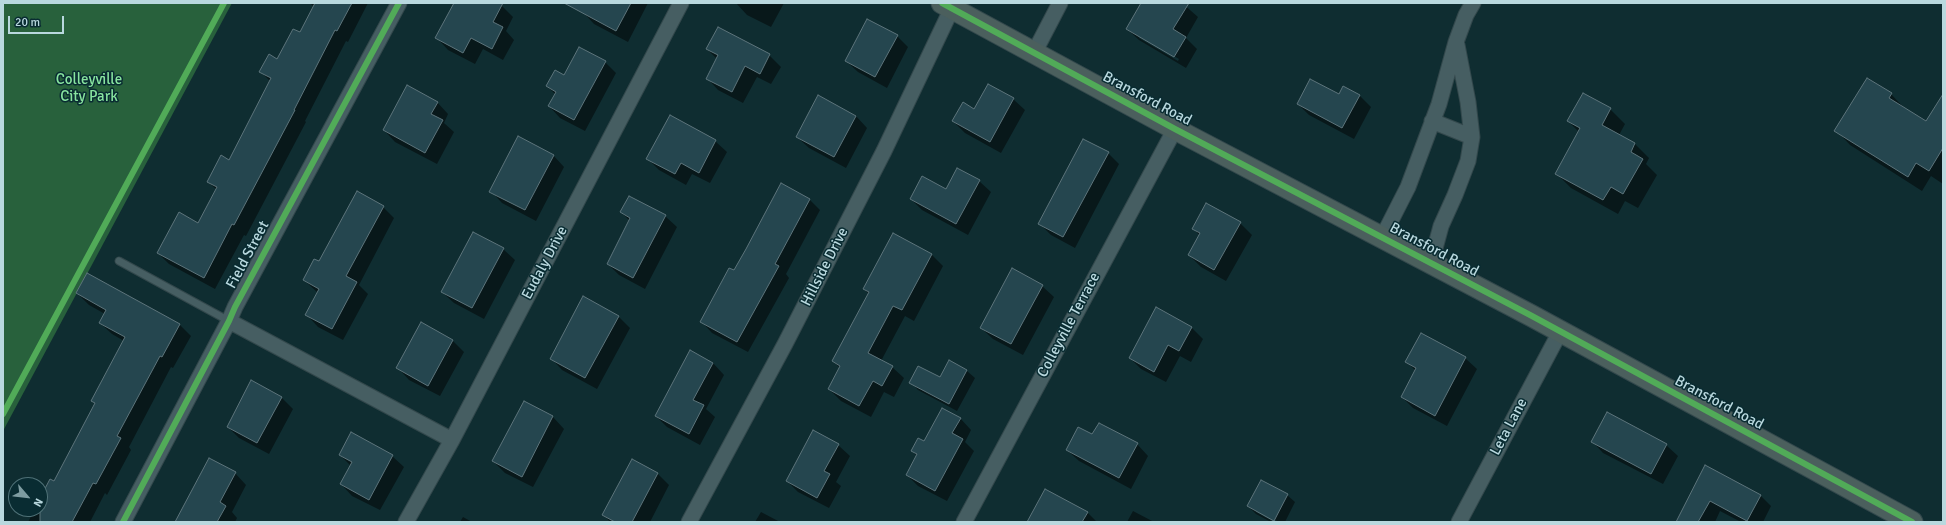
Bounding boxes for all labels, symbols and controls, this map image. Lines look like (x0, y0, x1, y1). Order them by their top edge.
scale bar (10, 8, 66, 34)
text: 20 m (15, 15, 40, 30)
street label: Bransford Road (1099, 68, 1195, 130)
park label: Colleyville City Park (56, 71, 122, 106)
street label: Field Street (223, 218, 273, 292)
street label: Bransford Road (1386, 219, 1482, 281)
street label: Eudaly Drive (518, 223, 572, 303)
street label: Hillside Drive (798, 225, 852, 309)
street label: Colleyville Terrace (1034, 269, 1104, 381)
street label: Bransford Road (1671, 372, 1767, 434)
street label: Leta Lane (1486, 395, 1532, 459)
north arrow (8, 477, 48, 517)
text: N (31, 496, 46, 509)

